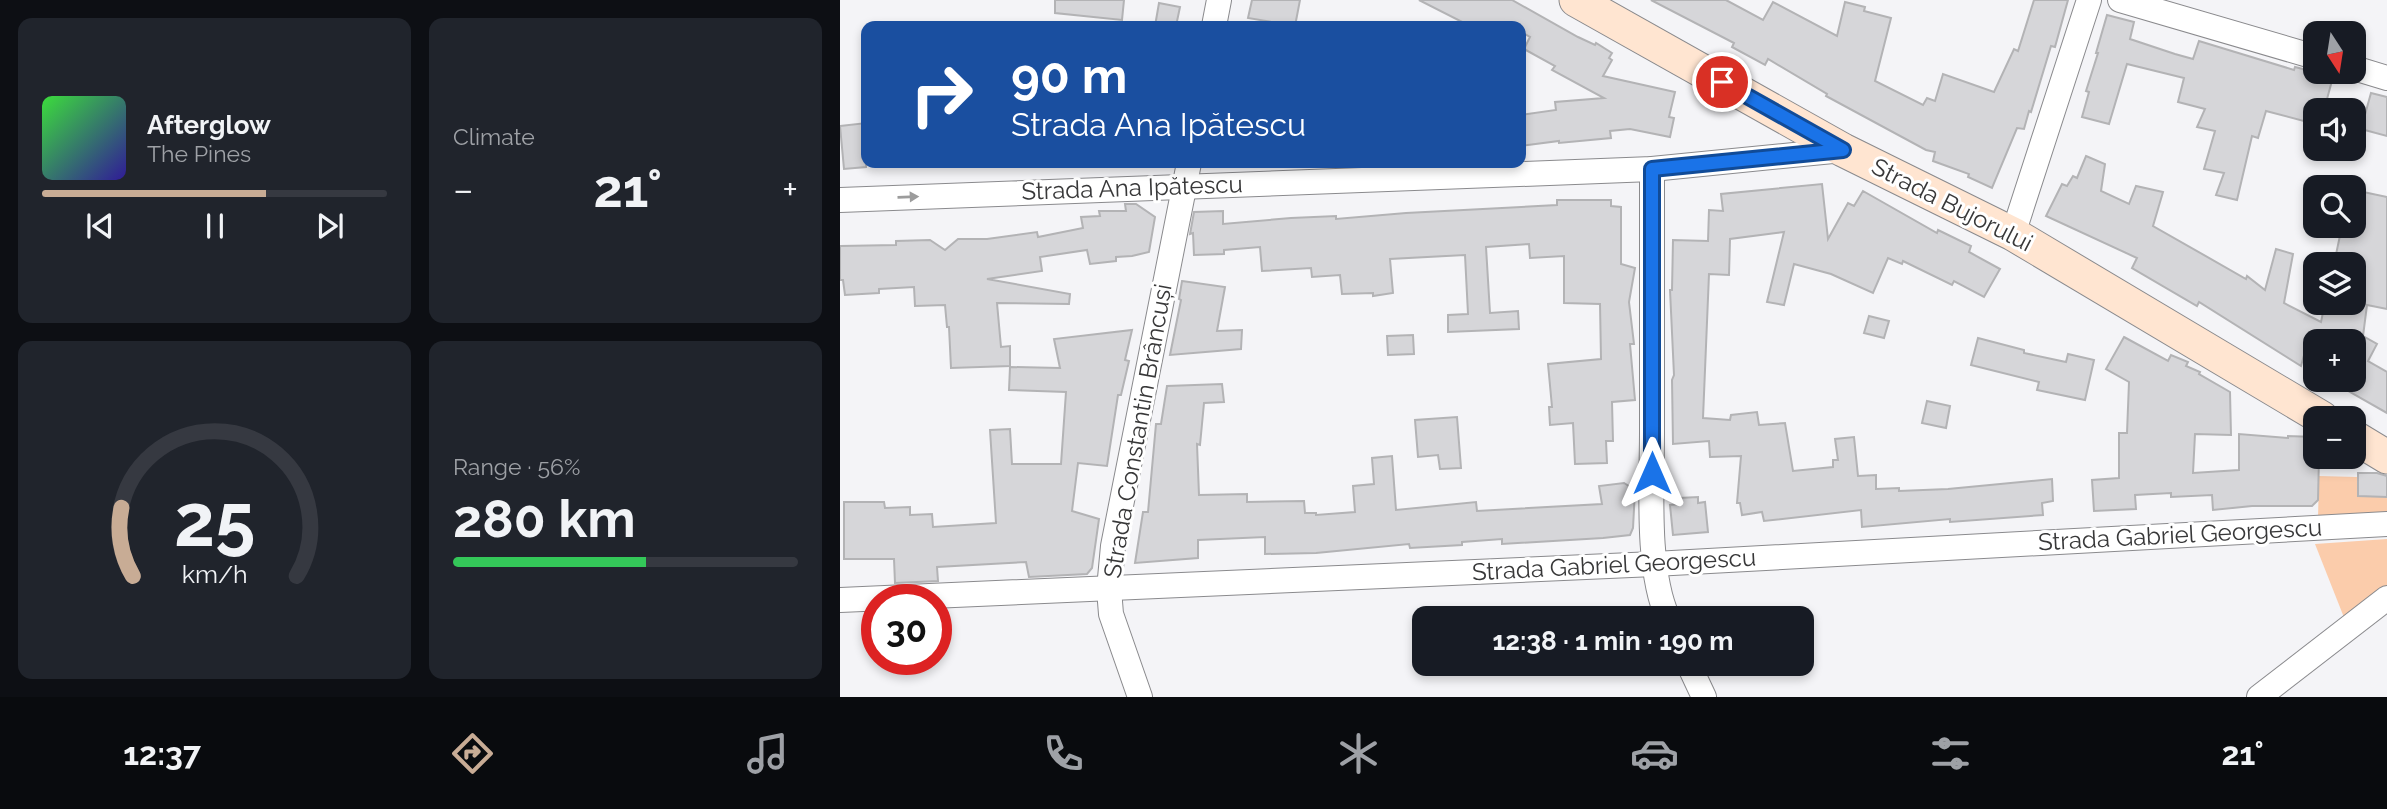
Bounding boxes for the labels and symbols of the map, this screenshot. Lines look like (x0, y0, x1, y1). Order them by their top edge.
north arrow (2303, 21, 2366, 84)
pin (1692, 52, 1752, 112)
street label: Strada Bujorului (1867, 152, 2037, 258)
street label: Strada Ana Ipătescu (1021, 169, 1243, 206)
one-way arrow (897, 192, 919, 203)
street label: Strada Constantin Brâncuși (1097, 281, 1178, 580)
position arrow (1615, 436, 1689, 510)
street label: Strada Gabriel Georgescu (2037, 513, 2323, 556)
street label: Strada Gabriel Georgescu (1471, 543, 1757, 586)
speed limit sign: 30 (861, 584, 952, 675)

